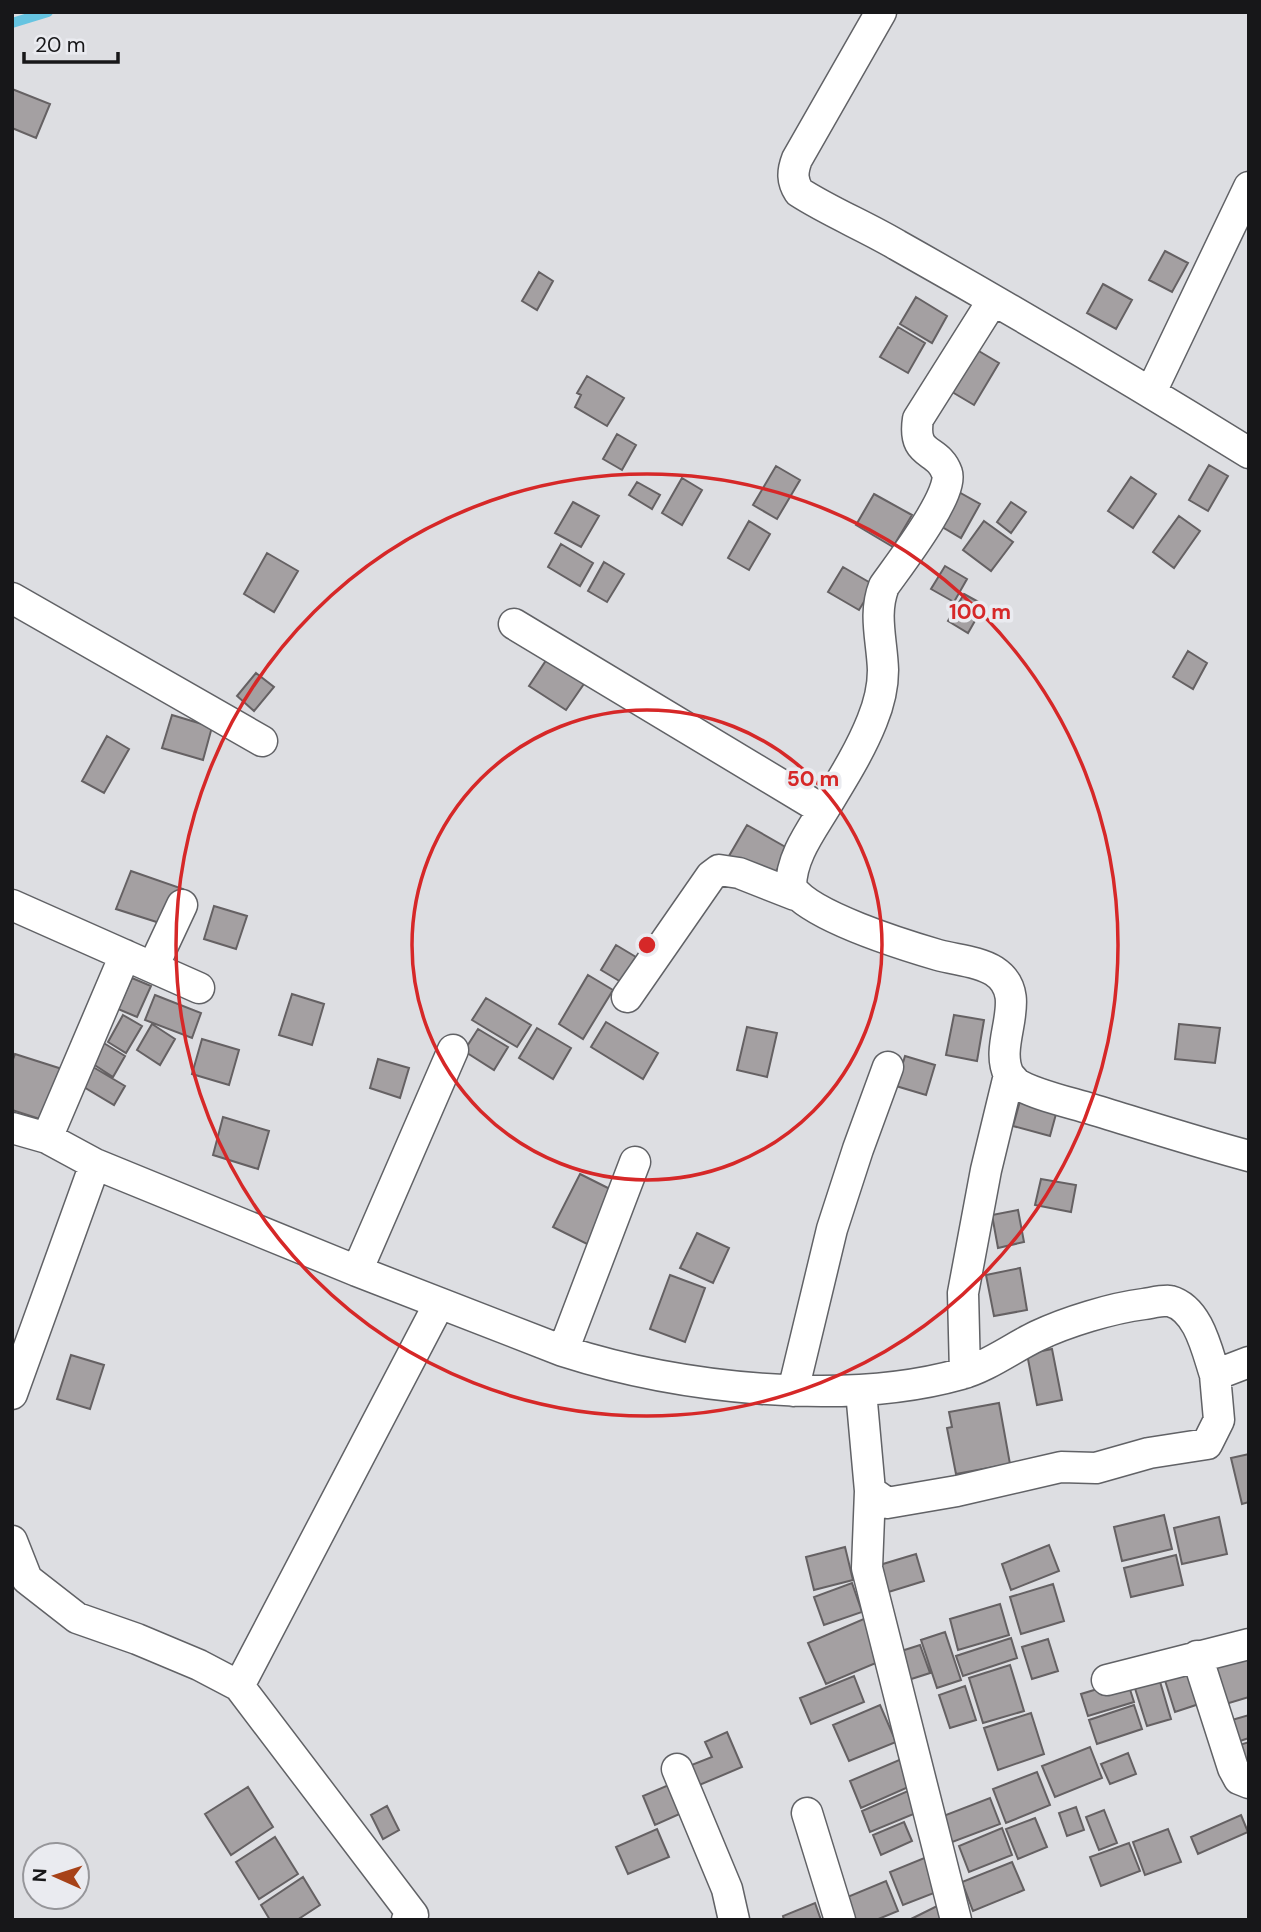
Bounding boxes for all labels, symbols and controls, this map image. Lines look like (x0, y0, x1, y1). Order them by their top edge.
scale bar (24, 21, 119, 65)
text: 20 m (35, 31, 86, 59)
text: 100 m (949, 598, 1011, 626)
text: 50 m (787, 765, 839, 793)
centre of rings (635, 933, 659, 957)
north arrow (21, 1841, 91, 1911)
text: N (27, 1868, 52, 1883)

